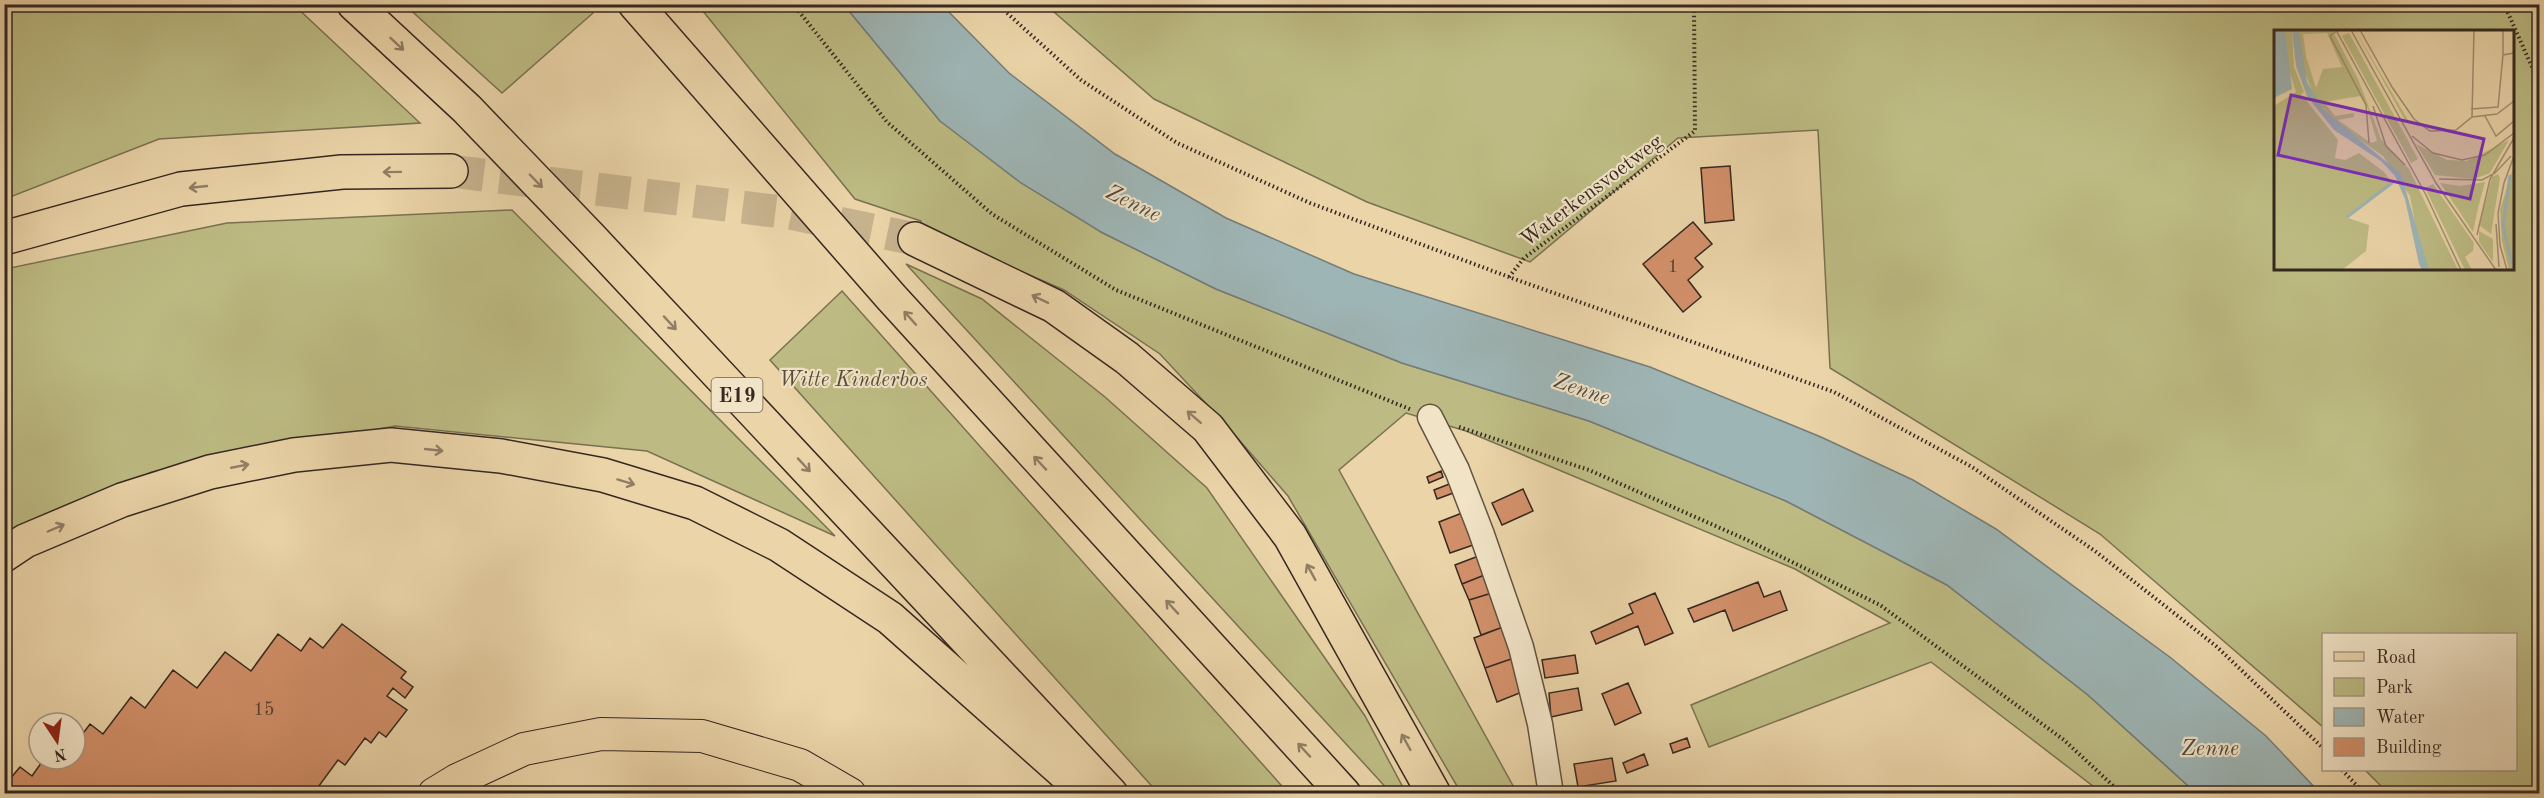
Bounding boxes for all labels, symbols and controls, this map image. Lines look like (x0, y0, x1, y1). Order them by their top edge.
inset map (2274, 30, 2514, 270)
one-way arrow (390, 37, 405, 52)
street label: Waterkensvoetweg (1517, 131, 1667, 251)
one-way arrow (383, 166, 403, 178)
one-way arrow (529, 174, 543, 189)
water label: Zenne (1102, 181, 1164, 226)
one-way arrow (188, 182, 208, 193)
house number: 1 (1668, 258, 1678, 276)
one-way arrow (1031, 293, 1049, 305)
one-way arrow (903, 311, 917, 326)
one-way arrow (663, 315, 677, 330)
park label: Witte Kinderbos (778, 370, 928, 391)
water label: Zenne (1550, 370, 1612, 410)
road number: E19 (712, 378, 762, 412)
one-way arrow (1187, 410, 1202, 424)
one-way arrow (423, 445, 443, 456)
one-way arrow (1034, 456, 1048, 471)
one-way arrow (796, 457, 810, 472)
one-way arrow (230, 460, 250, 471)
one-way arrow (616, 477, 635, 488)
one-way arrow (46, 522, 65, 533)
one-way arrow (1305, 564, 1317, 581)
one-way arrow (1165, 599, 1179, 614)
legend (2322, 633, 2517, 771)
text: Road (2376, 649, 2416, 667)
text: Park (2376, 679, 2413, 697)
house number: 15 (254, 701, 274, 719)
text: Water (2376, 709, 2425, 727)
north arrow (27, 711, 87, 771)
one-way arrow (1400, 734, 1411, 752)
water label: Zenne (2181, 738, 2239, 760)
text: Building (2376, 739, 2442, 757)
one-way arrow (1297, 743, 1311, 758)
text: N (51, 744, 68, 763)

